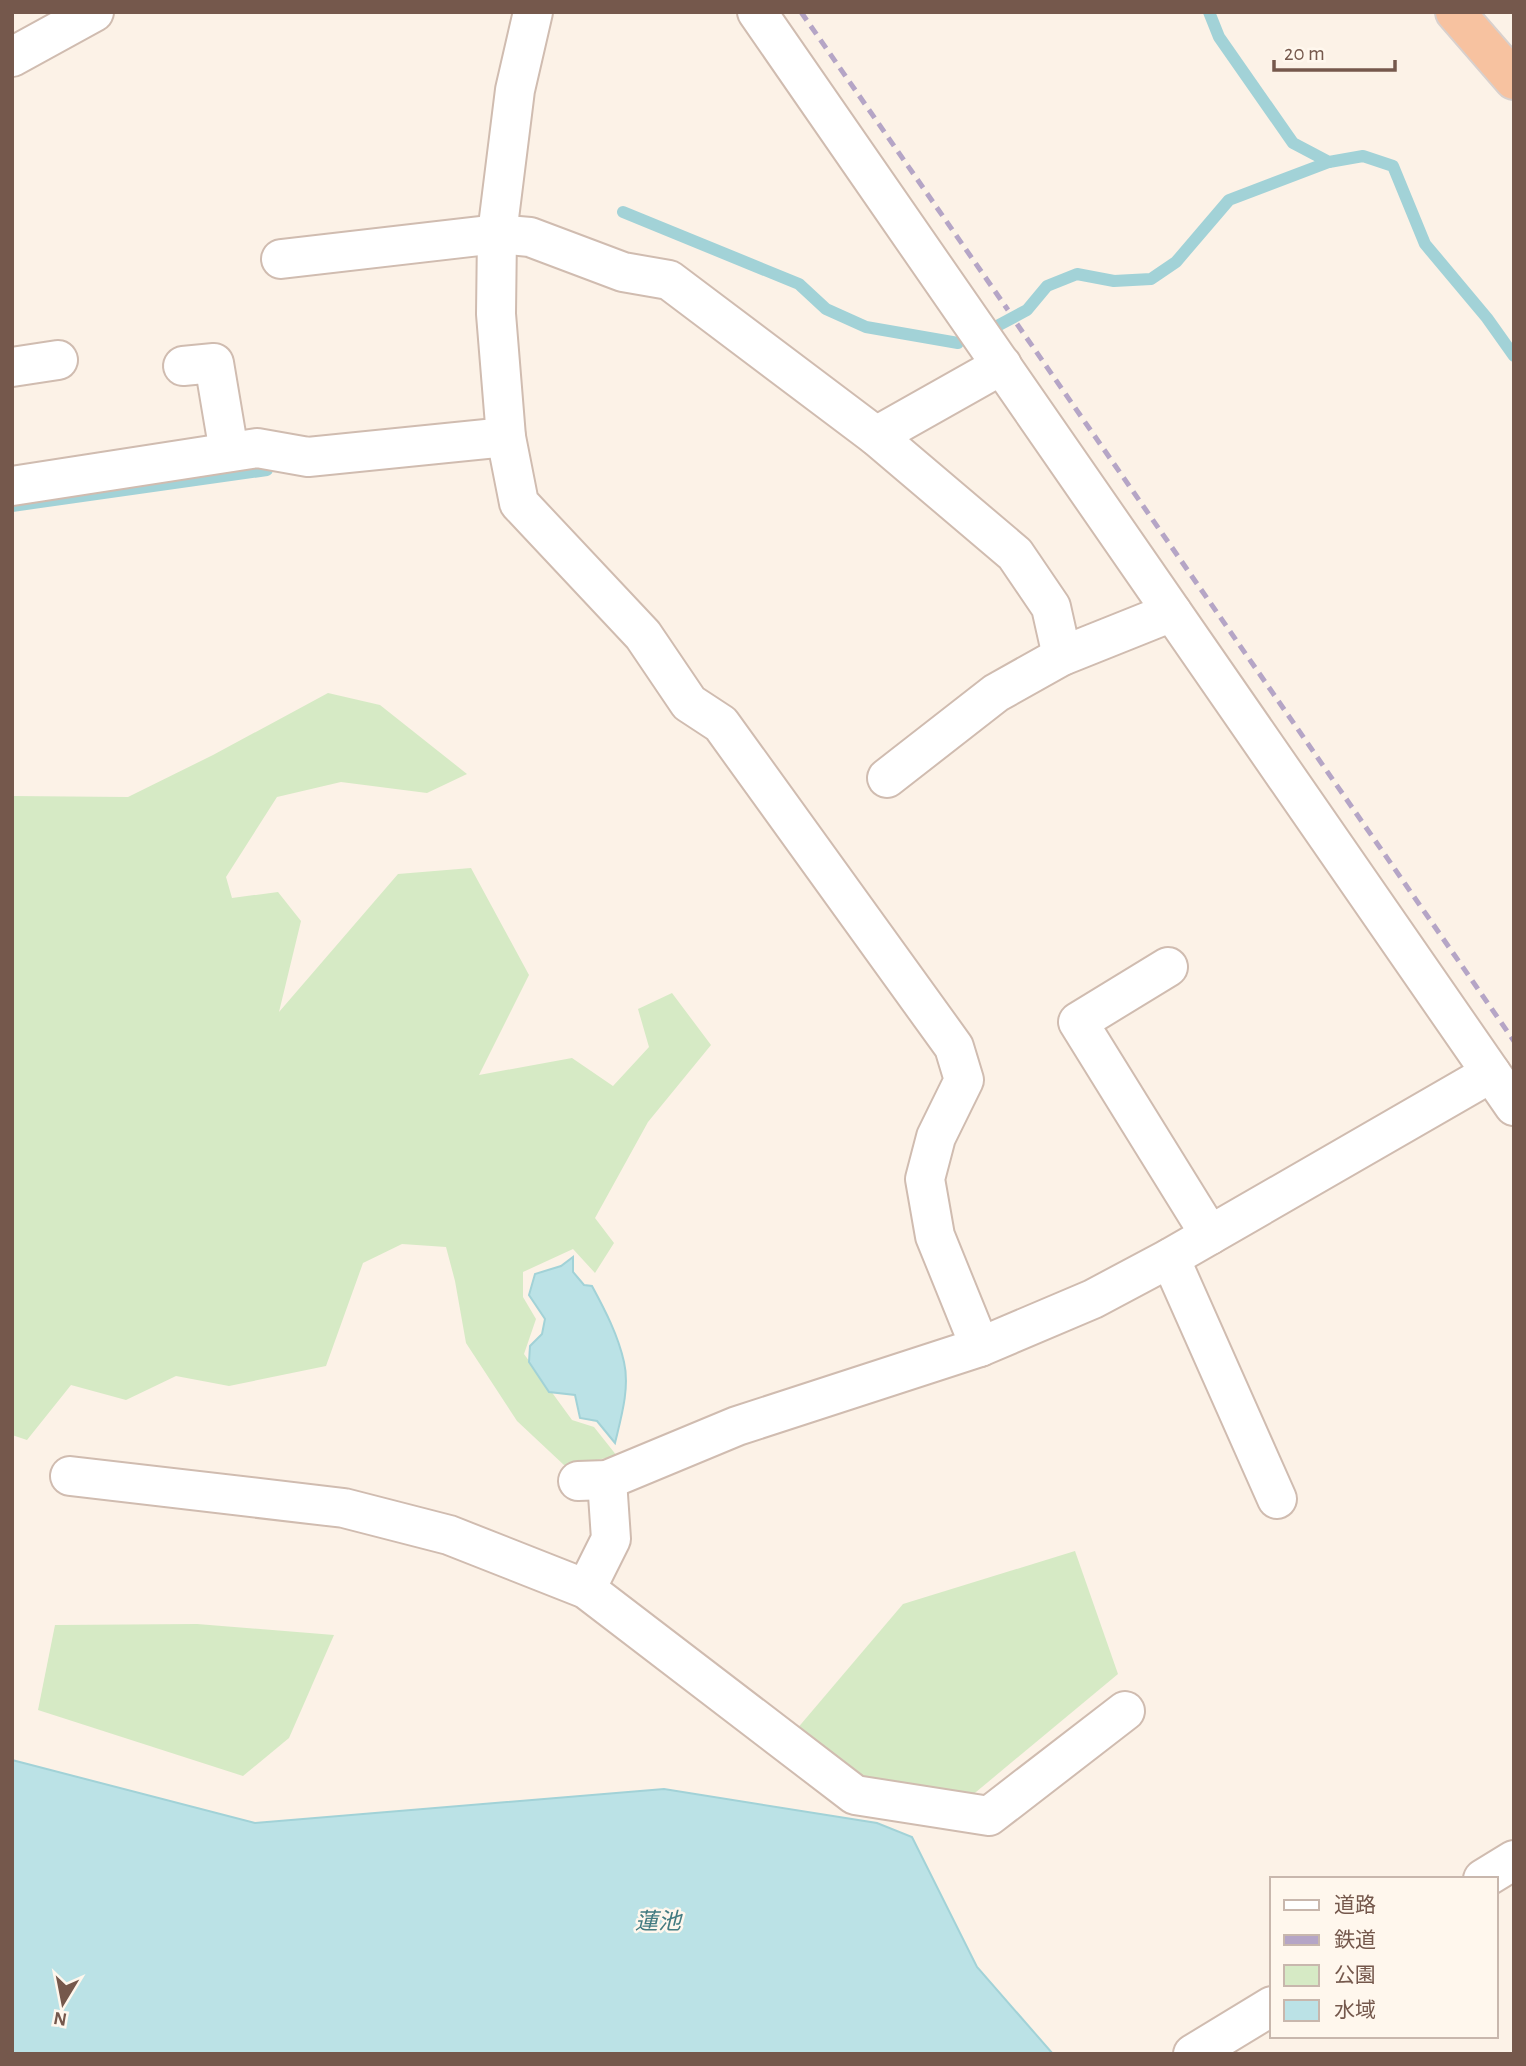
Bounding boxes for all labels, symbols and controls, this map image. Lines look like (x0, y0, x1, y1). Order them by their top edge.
scale bar (1274, 28, 1395, 72)
text: 20 m (1284, 43, 1325, 64)
legend (1270, 1877, 1498, 2038)
text: 道路 (1334, 1894, 1376, 1916)
water label: 蓮池 (635, 1909, 683, 1934)
text: 鉄道 (1334, 1929, 1376, 1951)
text: 公園 (1334, 1965, 1376, 1986)
north arrow (28, 1968, 98, 2038)
text: 水域 (1334, 1999, 1376, 2021)
text: N (52, 2008, 68, 2029)

